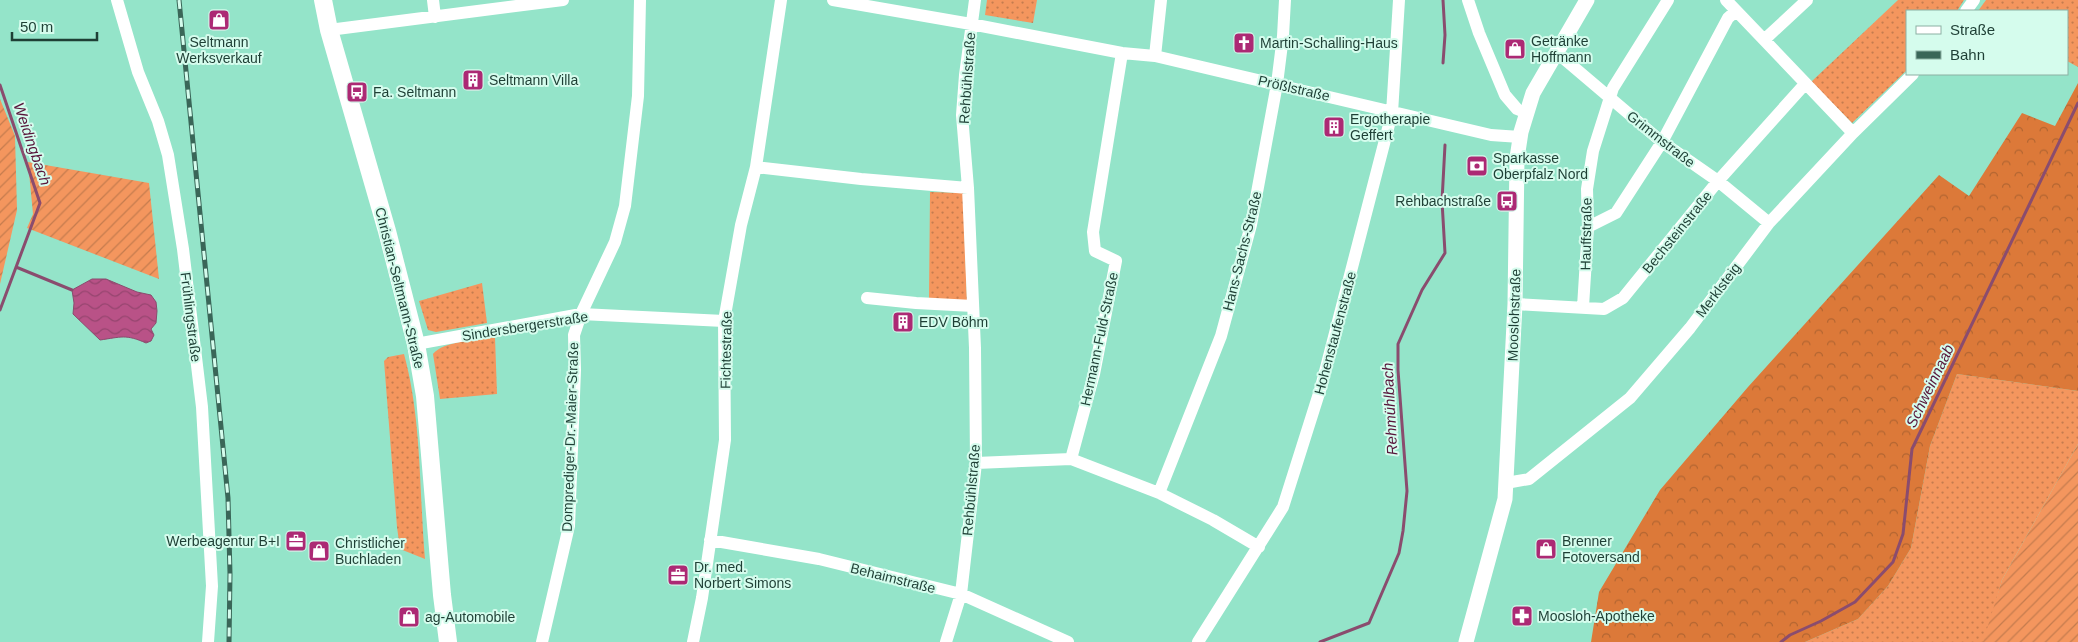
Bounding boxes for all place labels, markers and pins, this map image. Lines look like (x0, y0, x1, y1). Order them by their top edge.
shop icon: Seltmann Werksverkauf (207, 8, 231, 32)
church icon: Martin-Schalling-Haus (1232, 31, 1256, 55)
place label: Getränke Hoffmann (1531, 33, 1591, 65)
place label: Seltmann Werksverkauf (176, 34, 262, 66)
place label: Martin-Schalling-Haus (1260, 35, 1398, 51)
shop icon: Getränke Hoffmann (1503, 37, 1527, 61)
building icon: Seltmann Villa (461, 68, 485, 92)
place label: Seltmann Villa (489, 72, 578, 88)
bus stop icon: Fa. Seltmann (345, 80, 369, 104)
place label: Fa. Seltmann (373, 84, 456, 100)
place label: Ergotherapie Geffert (1350, 111, 1430, 143)
building icon: Ergotherapie Geffert (1322, 115, 1346, 139)
place label: Sparkasse Oberpfalz Nord (1493, 150, 1588, 182)
bank icon: Sparkasse Oberpfalz Nord (1465, 154, 1489, 178)
bus stop icon: Rehbachstraße (1495, 189, 1519, 213)
place label: Rehbachstraße (1395, 193, 1491, 209)
building icon: EDV Böhm (891, 310, 915, 334)
place label: EDV Böhm (919, 314, 988, 330)
office icon: Werbeagentur B+I (284, 529, 308, 553)
place label: Werbeagentur B+I (166, 533, 280, 549)
place label: Brenner Fotoversand (1562, 533, 1640, 565)
place label: Christlicher Buchladen (335, 535, 405, 567)
shop icon: Brenner Fotoversand (1534, 537, 1558, 561)
shop icon: Christlicher Buchladen (307, 539, 331, 563)
place label: Dr. med. Norbert Simons (694, 559, 791, 591)
office icon: Dr. med. Norbert Simons (666, 563, 690, 587)
pharmacy icon: Moosloh-Apotheke (1510, 604, 1534, 628)
shop icon: ag-Automobile (397, 605, 421, 629)
place label: Moosloh-Apotheke (1538, 608, 1655, 624)
place label: ag-Automobile (425, 609, 515, 625)

